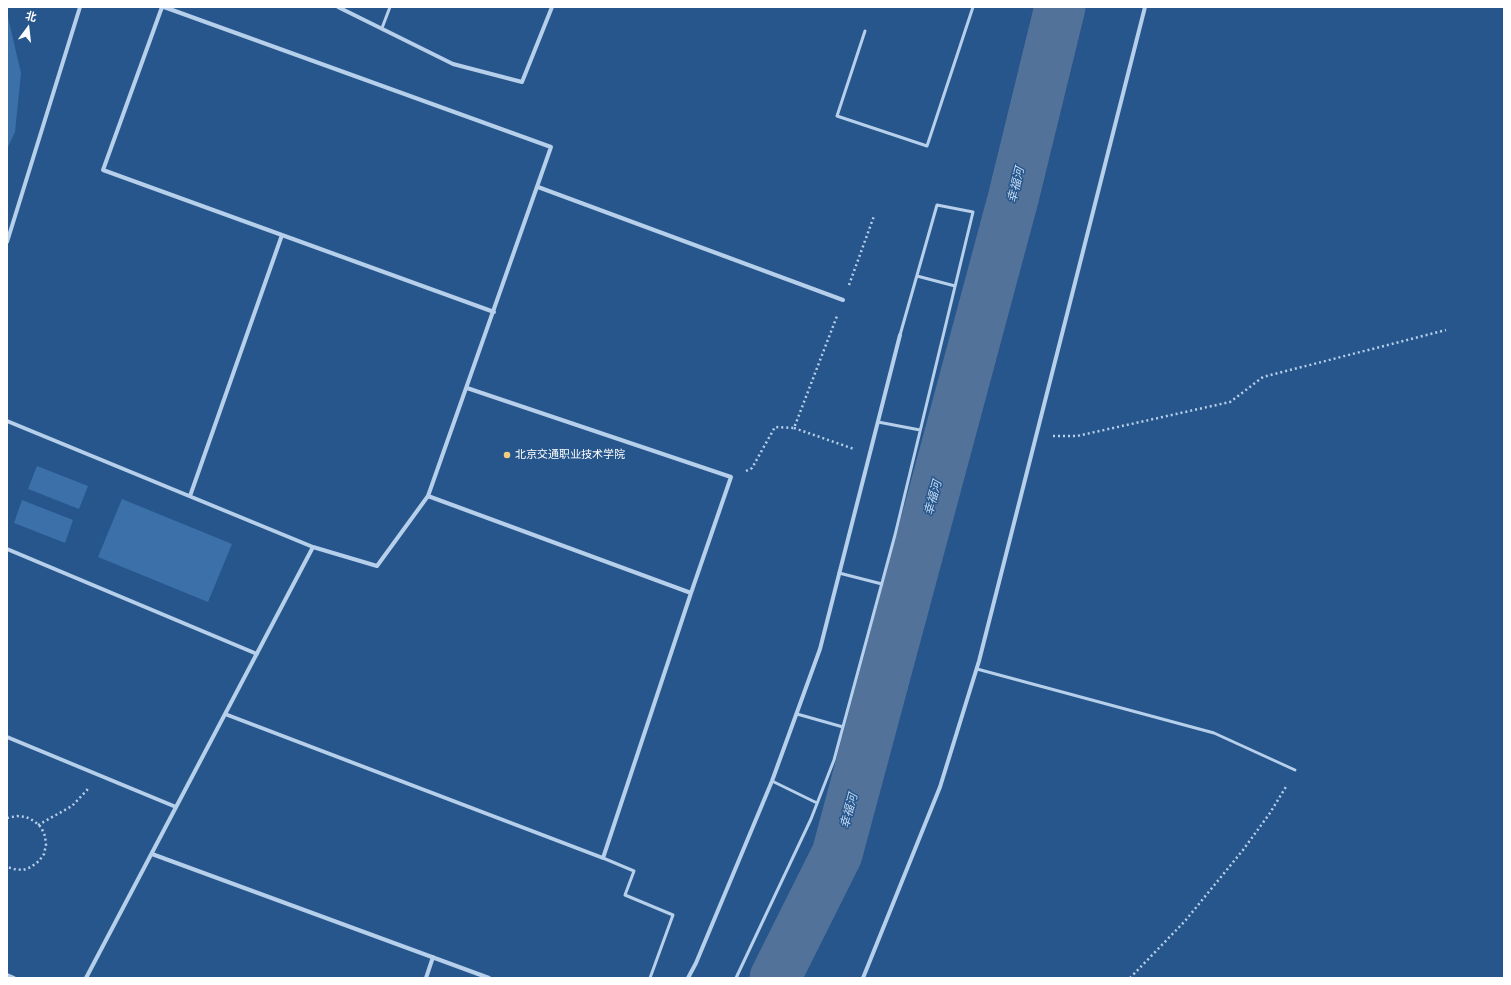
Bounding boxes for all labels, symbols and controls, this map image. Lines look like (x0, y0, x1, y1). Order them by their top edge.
north arrow (8, 8, 48, 48)
text: 北 (24, 9, 38, 24)
water label: 幸福河 (1005, 166, 1027, 204)
place label: 北京交通职业技术学院 (515, 448, 625, 462)
marker: 北京交通职业技术学院 (502, 450, 512, 460)
water label: 幸福河 (921, 479, 945, 517)
water label: 幸福河 (837, 792, 861, 830)

